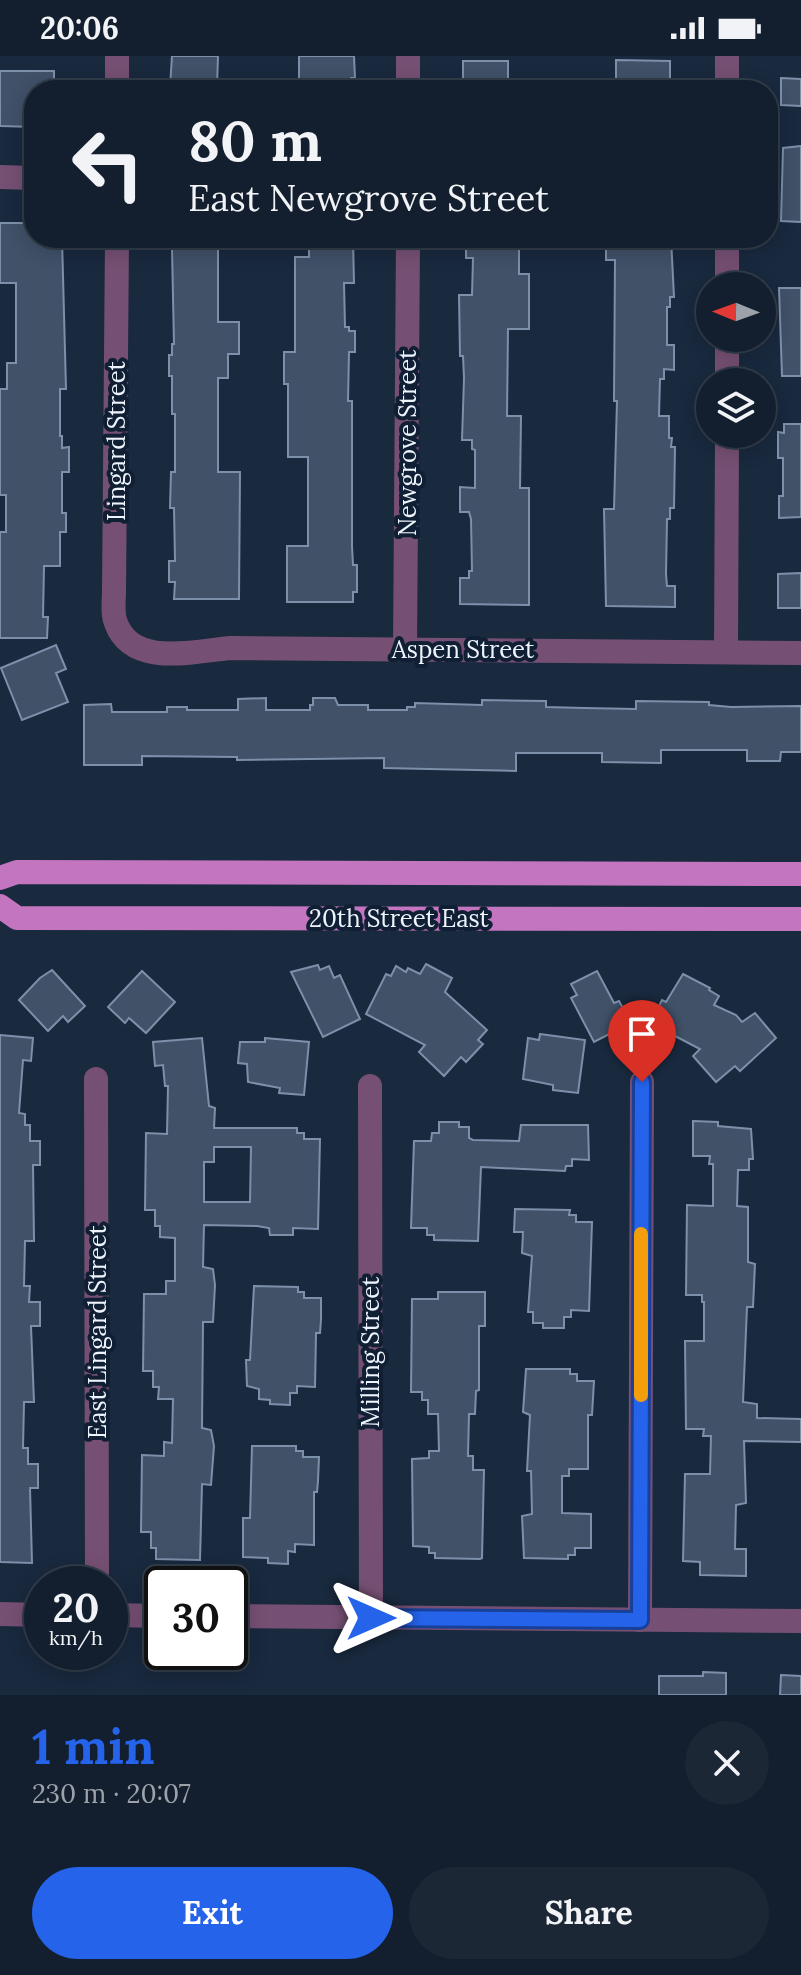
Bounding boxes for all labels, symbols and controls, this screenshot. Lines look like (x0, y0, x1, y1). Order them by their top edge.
text: 20:06 (40, 9, 119, 47)
text: 80 m (188, 105, 322, 176)
icon: left (56, 112, 160, 216)
text: East Newgrove Street (188, 175, 549, 221)
north arrow (696, 272, 776, 352)
map controls (696, 272, 776, 448)
street label: Newgrove Street (392, 349, 423, 536)
street label: Lingard Street (101, 360, 132, 521)
button: layers (696, 368, 776, 448)
street label: Aspen Street (391, 634, 535, 665)
street label: 20th Street East (309, 903, 490, 934)
pin (608, 1000, 676, 1082)
icon: arrive (620, 1012, 664, 1056)
street label: East Lingard Street (82, 1224, 113, 1439)
street label: Milling Street (355, 1276, 386, 1427)
speed limit sign: 30 (144, 1566, 248, 1670)
position arrow (329, 1576, 413, 1660)
text: 20 (53, 1582, 99, 1633)
text: km/h (49, 1625, 103, 1650)
text: 1 min (32, 1716, 155, 1777)
button: close (685, 1721, 769, 1805)
text: 230 m · 20:07 (32, 1777, 191, 1810)
button: Exit (32, 1867, 393, 1959)
button: Share (409, 1867, 769, 1959)

